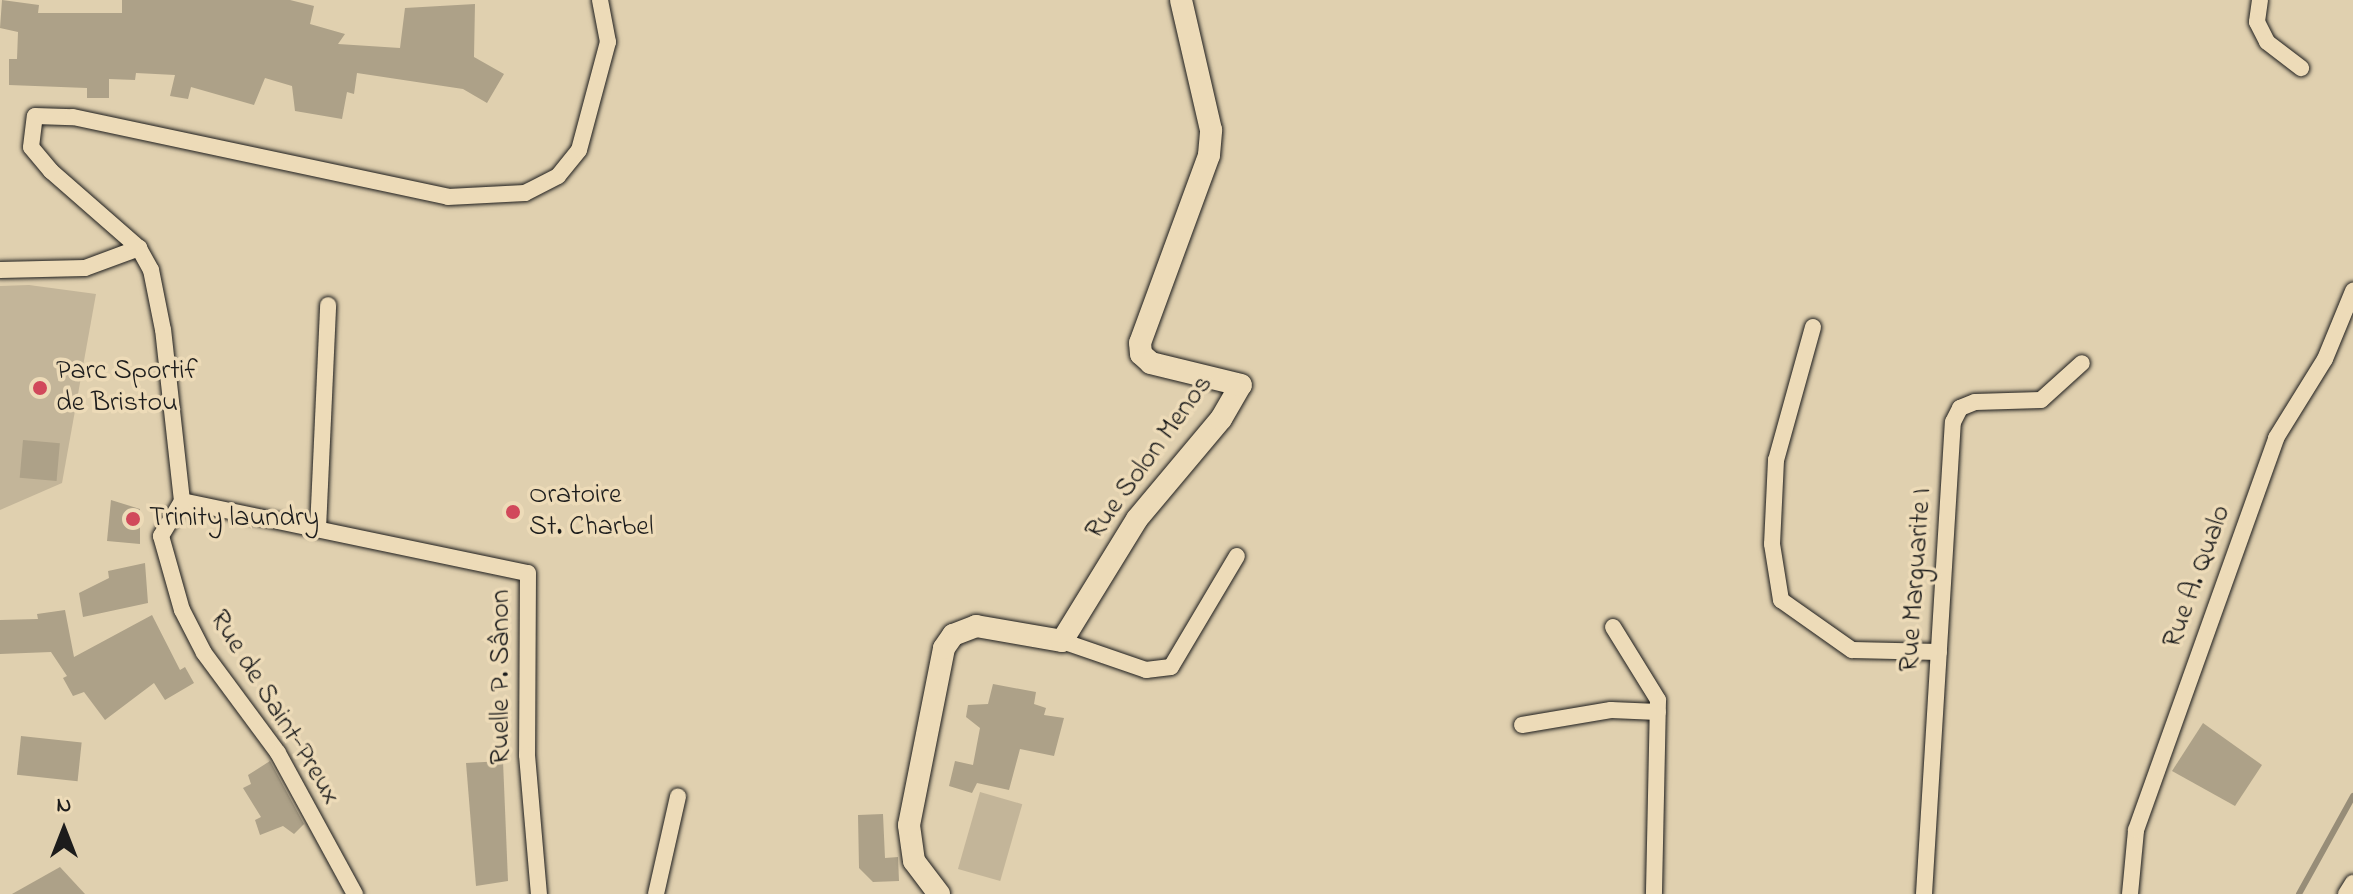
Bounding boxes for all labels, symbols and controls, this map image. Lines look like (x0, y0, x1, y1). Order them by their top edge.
place label: Parc Sportif de Bristou (56, 355, 198, 421)
street label: Rue Solon Menos (1079, 369, 1221, 547)
marker: Parc Sportif de Bristou (31, 379, 49, 397)
place label: Oratoire St. Charbel (529, 479, 654, 545)
street label: Rue Marguarite I (1894, 487, 1940, 673)
street label: Rue A. Qualo (2157, 501, 2239, 653)
place label: Trinity laundry (149, 502, 319, 536)
marker: Oratoire St. Charbel (504, 503, 522, 521)
marker: Trinity laundry (124, 510, 142, 528)
street label: Ruelle P. Sânon (485, 589, 519, 765)
street label: Rue de Saint-Preux (201, 605, 347, 811)
north arrow (24, 790, 104, 870)
text: N (57, 790, 71, 822)

